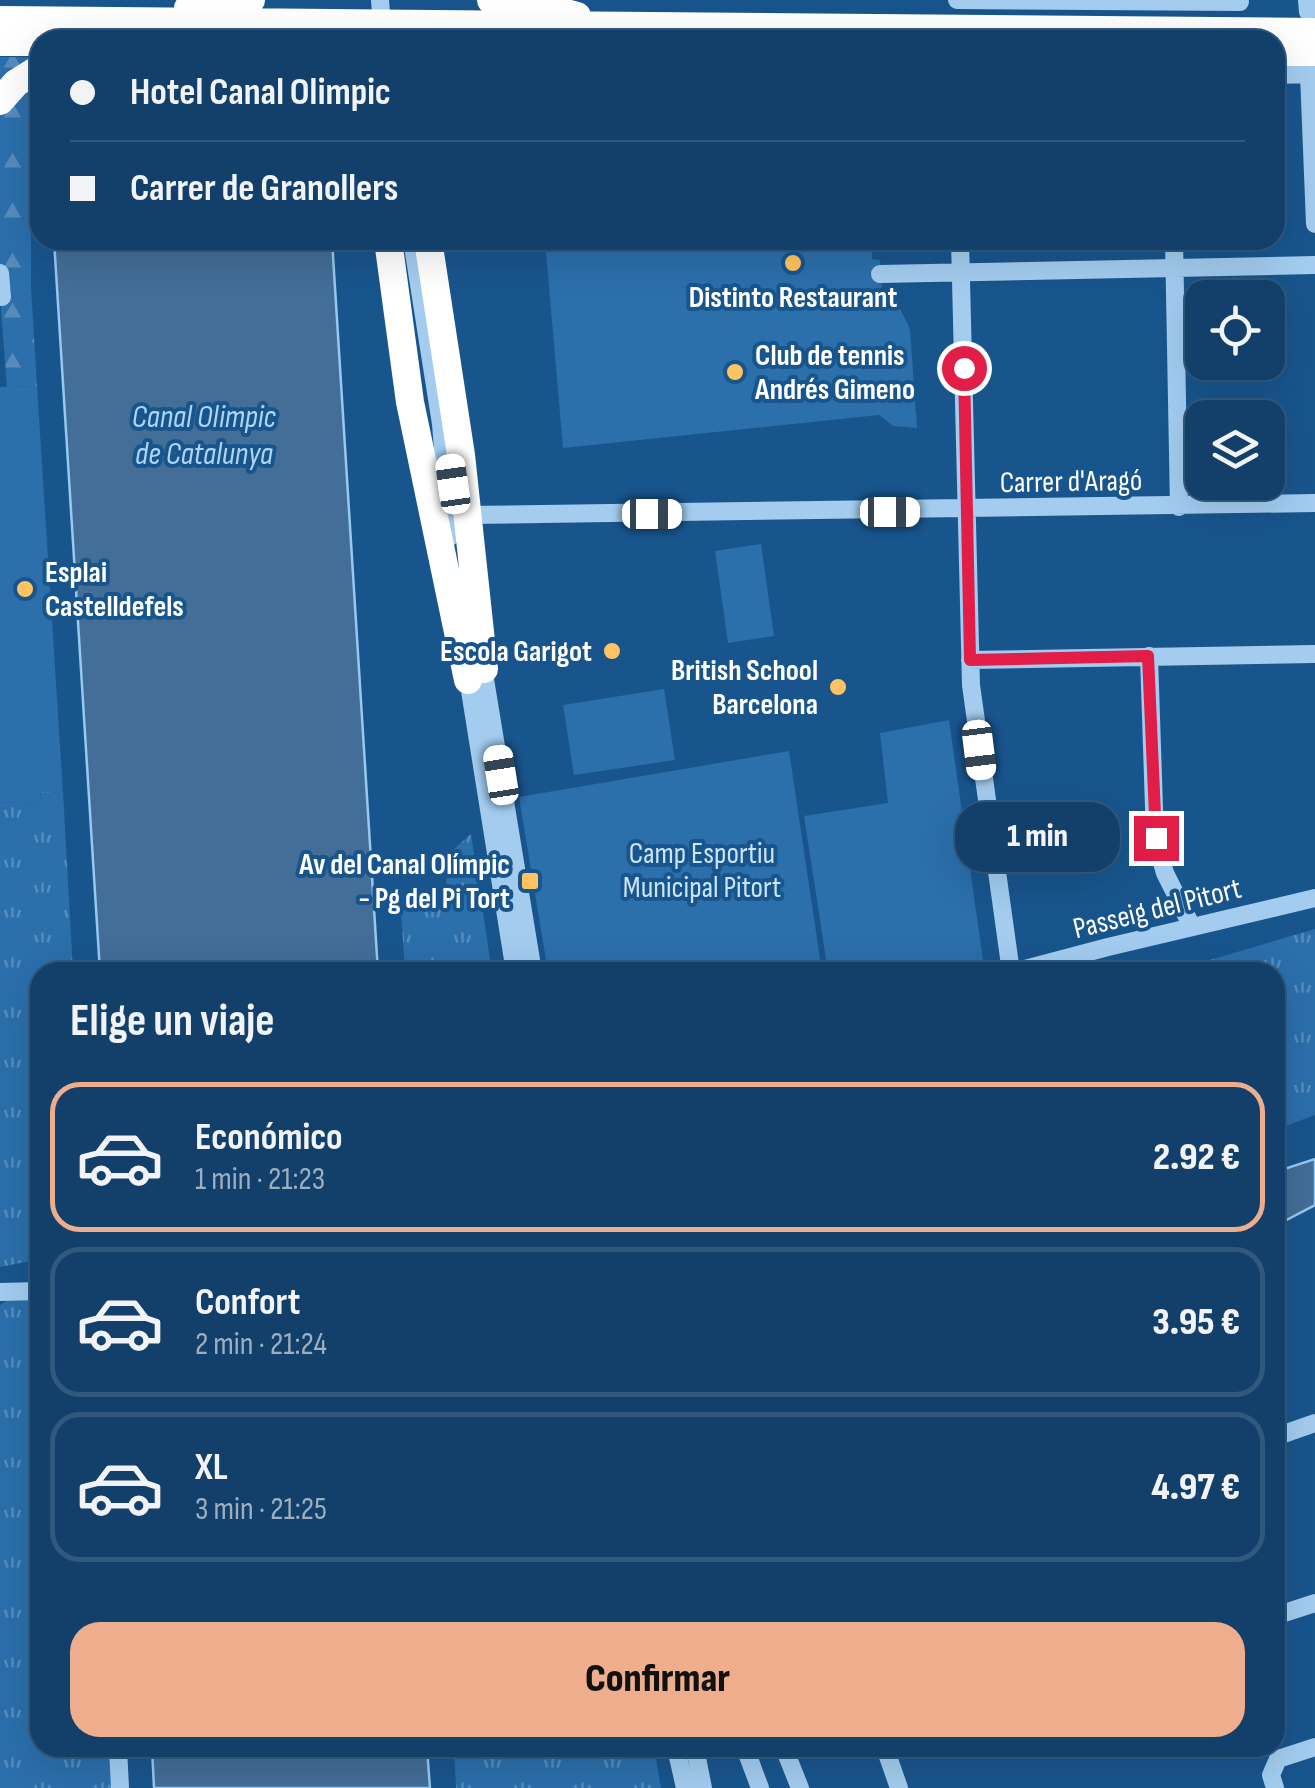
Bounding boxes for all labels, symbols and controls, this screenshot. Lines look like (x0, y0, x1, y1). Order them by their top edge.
text: Hotel Canal Olimpic (130, 70, 391, 115)
text: Carrer de Granollers (130, 166, 398, 211)
marker: Distinto Restaurant (782, 252, 804, 274)
place label: Distinto Restaurant (689, 280, 897, 316)
map controls (1185, 280, 1285, 500)
button: locate (1185, 280, 1285, 380)
place label: Club de tennis Andrés Gimeno (754, 338, 915, 408)
route start (942, 346, 987, 391)
marker: Club de tennis Andrés Gimeno (724, 361, 746, 383)
water label: Canal Olimpic de Catalunya (132, 398, 277, 474)
button: layers (1185, 400, 1285, 500)
car (434, 452, 472, 516)
street label: Carrer d'Aragó (1000, 463, 1143, 501)
car (860, 497, 920, 527)
car (622, 499, 682, 529)
place label: Esplai Castelldefels (45, 555, 184, 625)
marker: Esplai Castelldefels (14, 578, 36, 600)
place label: Escola Garigot (440, 634, 592, 670)
marker: Escola Garigot (601, 640, 623, 662)
place label: British School Barcelona (671, 653, 818, 723)
marker: British School Barcelona (827, 676, 849, 698)
car (960, 718, 998, 782)
car (481, 743, 521, 807)
callout: 1 min (956, 803, 1121, 873)
route end (1134, 816, 1179, 861)
text: 1 min (1007, 817, 1068, 856)
park label: Camp Esportiu Municipal Pitort (623, 836, 781, 906)
place label: Av del Canal Olímpic - Pg del Pi Tort (298, 847, 510, 917)
marker: Av del Canal Olímpic - Pg del Pi Tort (519, 870, 541, 892)
street label: Passeig del Pitort (1069, 871, 1245, 947)
text: Elige un viaje (70, 994, 275, 1049)
icon: car (75, 1112, 165, 1202)
text: Económico (195, 1115, 343, 1160)
text: 2.92 € (1153, 1135, 1240, 1180)
text: 1 min · 21:23 (195, 1160, 325, 1199)
icon: car (75, 1277, 165, 1367)
text: Confort (195, 1280, 300, 1325)
text: 3.95 € (1152, 1300, 1240, 1345)
text: 2 min · 21:24 (195, 1325, 327, 1364)
icon: car (75, 1442, 165, 1532)
text: XL (195, 1445, 228, 1490)
text: 4.97 € (1151, 1465, 1240, 1510)
text: 3 min · 21:25 (195, 1490, 327, 1529)
button: Confirmar (70, 1622, 1245, 1737)

